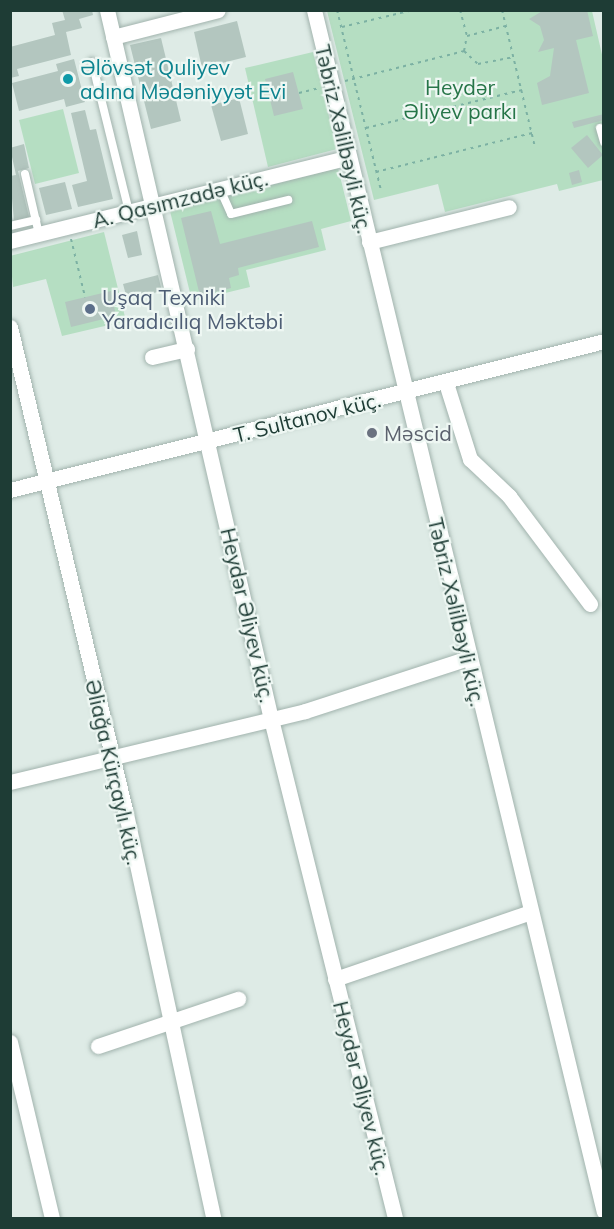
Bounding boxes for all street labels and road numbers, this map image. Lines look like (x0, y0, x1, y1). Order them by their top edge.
street label: Təbriz Xəlilbəyli küç. (310, 42, 378, 236)
street label: A. Qasımzadə küç. (90, 165, 270, 233)
street label: T. Sultanov küç. (231, 387, 383, 447)
street label: Təbriz Xəlilbəyli küç. (423, 515, 491, 709)
street label: Heydər Əliyev küç. (216, 525, 280, 705)
street label: Əliağa Kürçaylı küç. (80, 677, 148, 867)
street label: Heydər Əliyev küç. (328, 998, 396, 1178)

